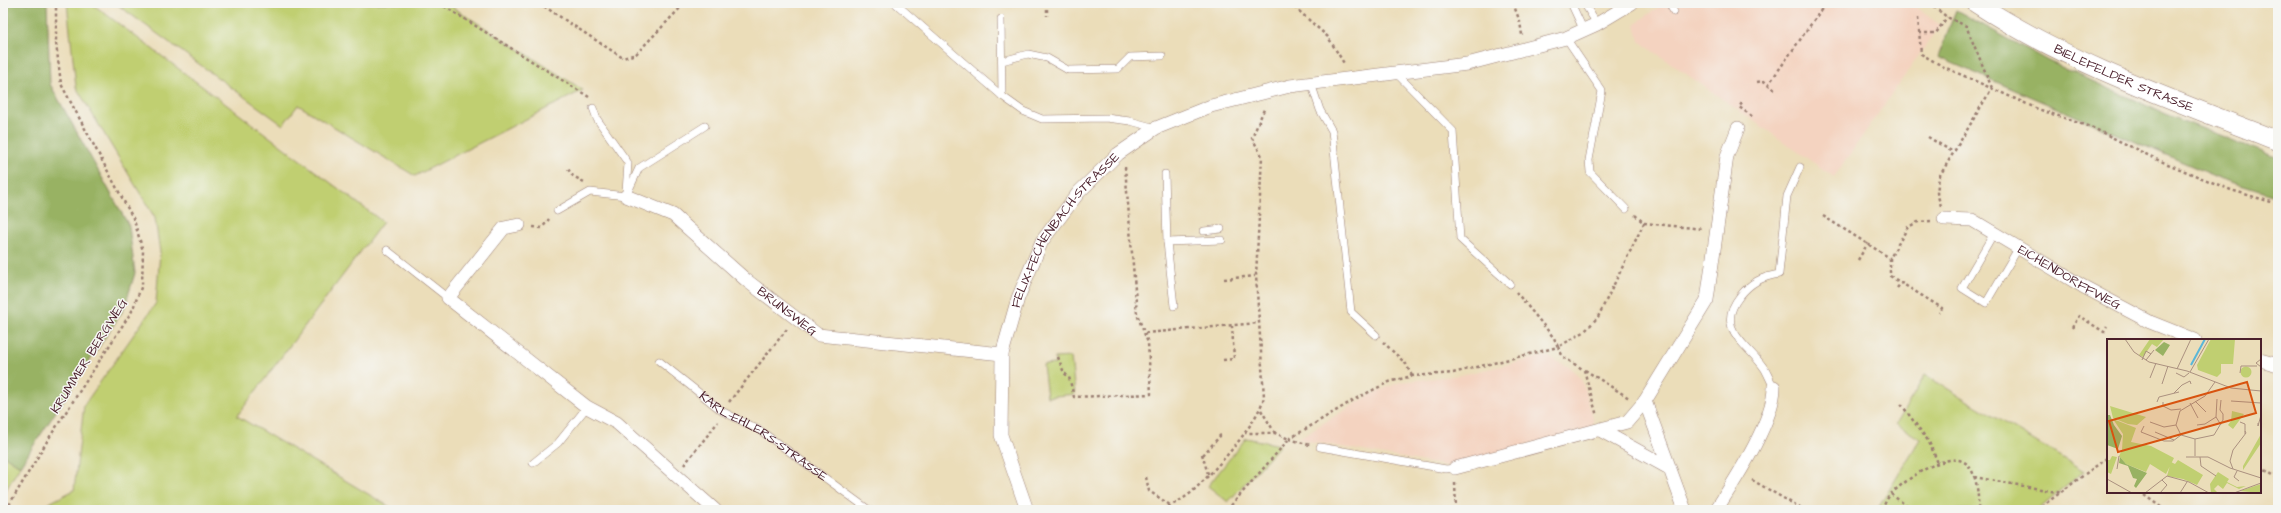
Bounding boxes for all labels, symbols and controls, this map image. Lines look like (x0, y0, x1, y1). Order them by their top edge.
street label: BIELEFELDER STRASSE (2051, 40, 2196, 116)
street label: FELIX-FECHENBACH-STRASSE (1007, 148, 1124, 310)
street label: EICHENDORFFWEG (2015, 240, 2124, 314)
street label: BRUNSWEG (753, 283, 821, 340)
street label: KRUMMER BERGWEG (46, 295, 132, 417)
inset map (2107, 339, 2261, 493)
street label: KARL-EHLERS-STRASSE (695, 387, 831, 486)

